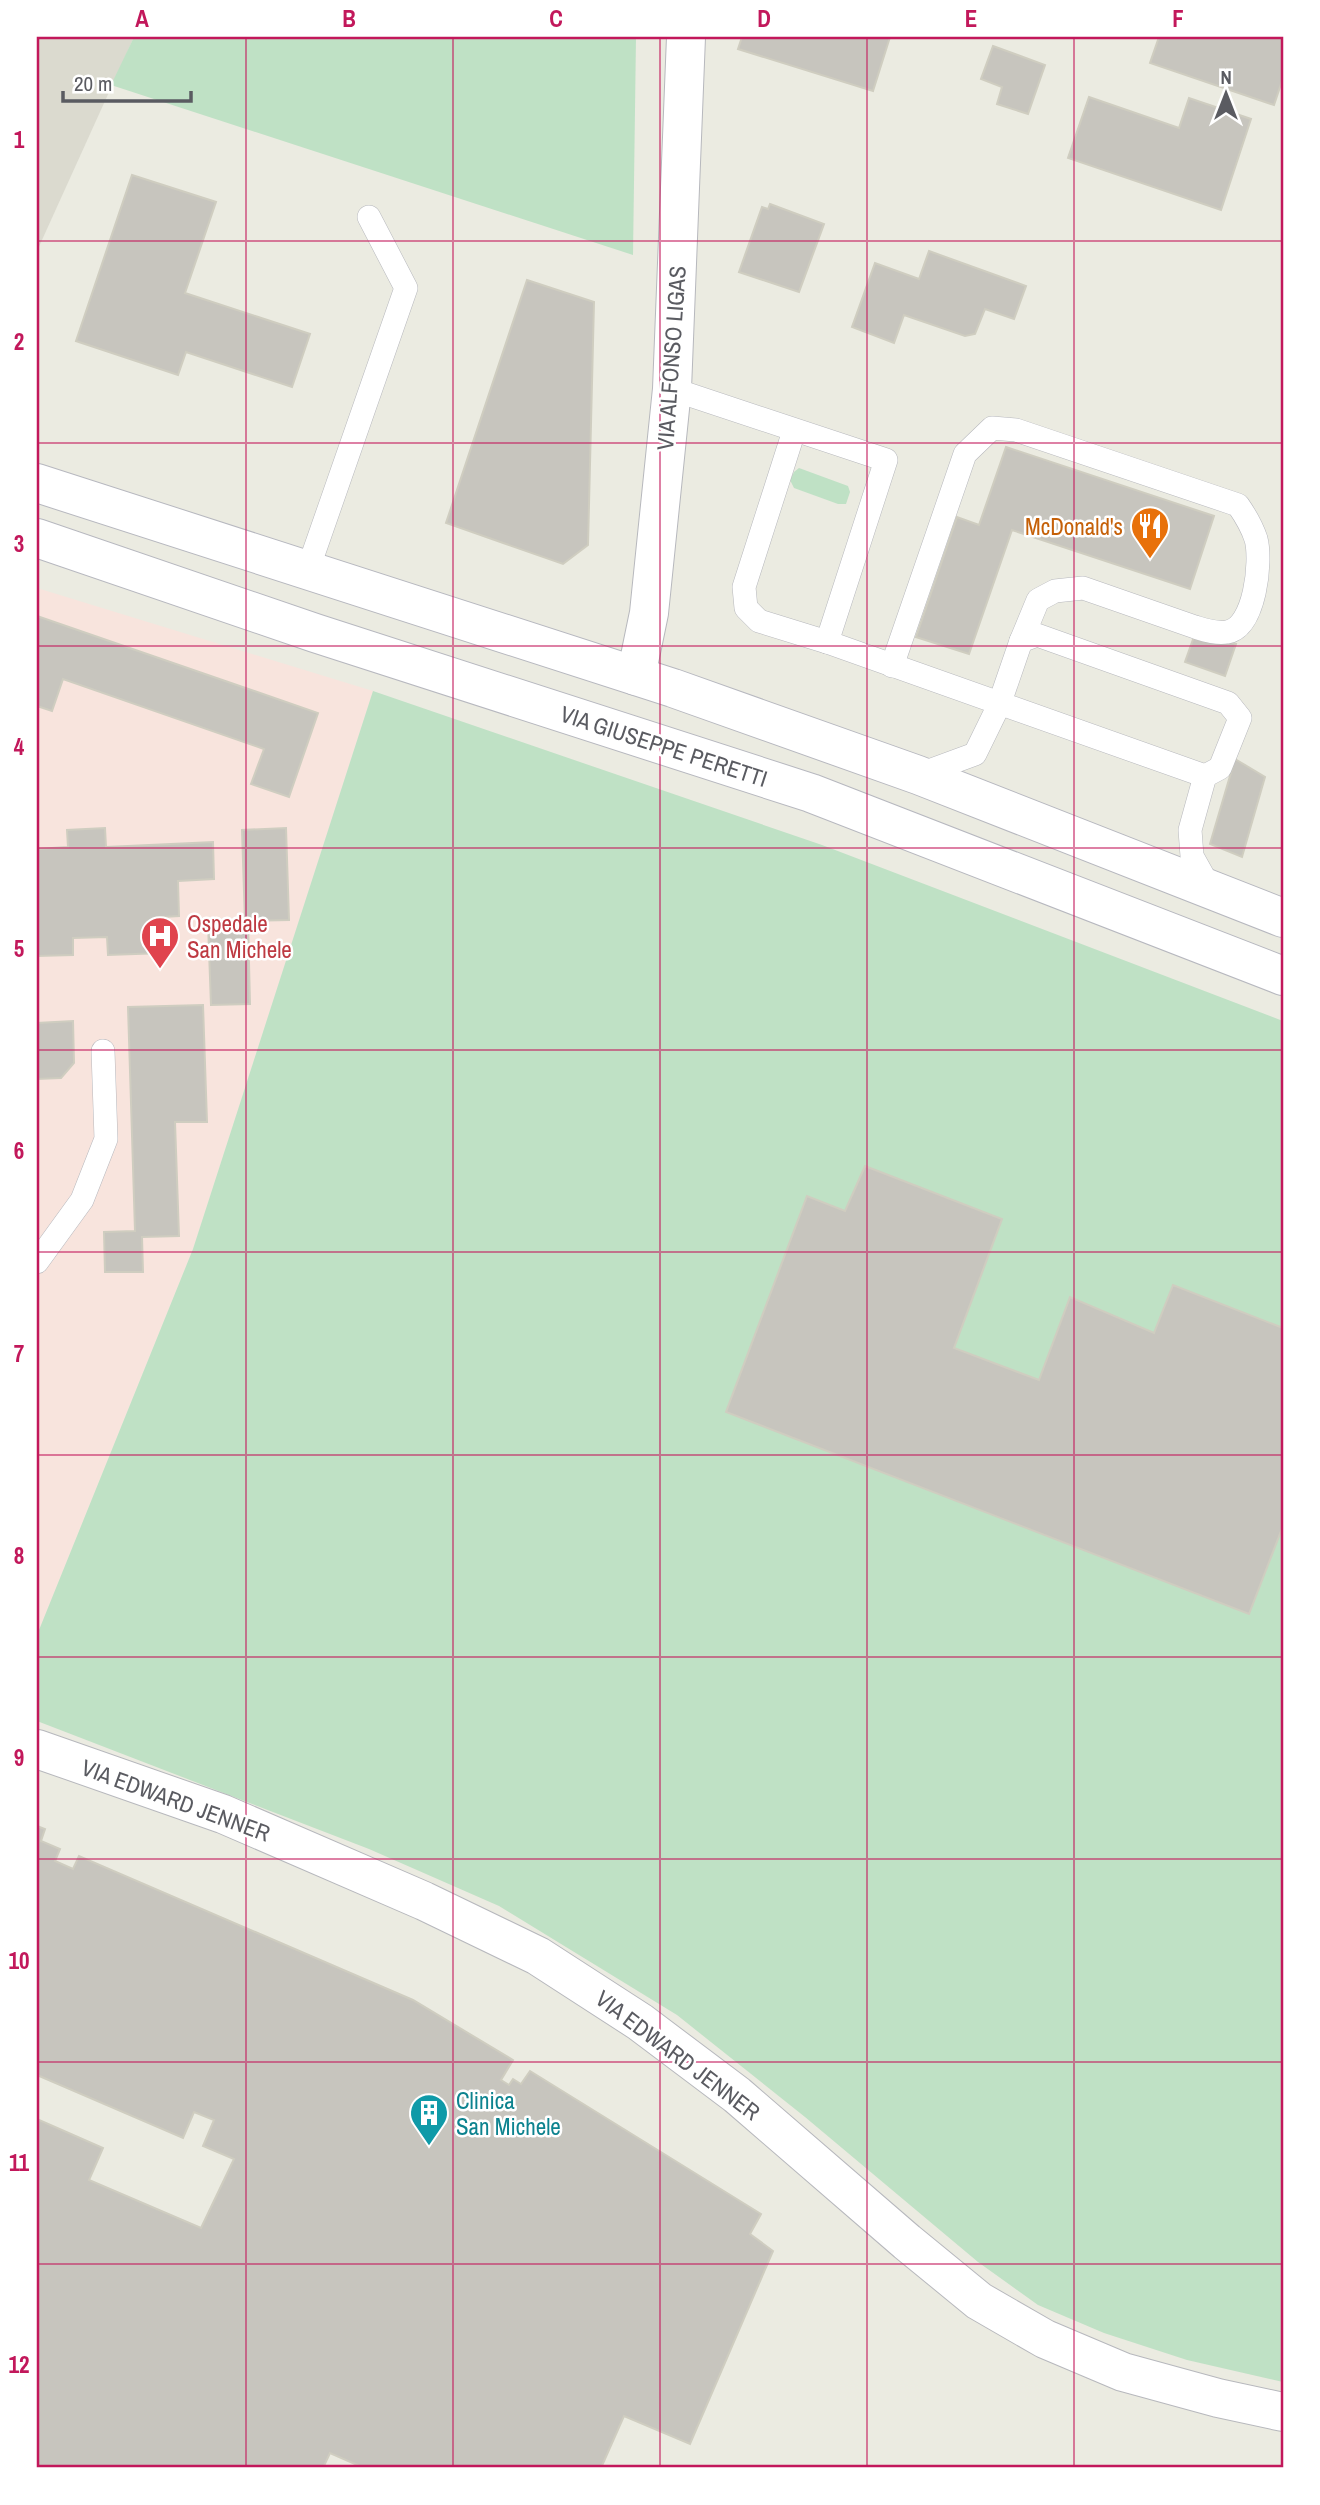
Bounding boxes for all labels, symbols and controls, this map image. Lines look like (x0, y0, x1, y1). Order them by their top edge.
text: A (135, 3, 149, 34)
text: B (342, 3, 356, 34)
text: C (549, 3, 563, 34)
text: D (757, 3, 771, 34)
text: E (965, 3, 977, 34)
text: F (1172, 3, 1184, 34)
scale bar (63, 60, 191, 104)
north arrow (1190, 60, 1260, 130)
text: N (1220, 64, 1232, 90)
text: 20 m (74, 69, 112, 98)
text: 1 (14, 124, 25, 155)
street label: VIA ALFONSO LIGAS (649, 265, 693, 451)
text: 2 (14, 326, 24, 357)
restaurant icon: McDonald's (1129, 505, 1171, 560)
place label: McDonald's (1025, 511, 1123, 542)
text: 3 (14, 528, 24, 559)
street label: VIA GIUSEPPE PERETTI (557, 698, 771, 794)
text: 4 (14, 731, 25, 762)
place label: Ospedale San Michele (187, 908, 292, 965)
hospital icon: Ospedale San Michele (139, 915, 181, 970)
text: 5 (14, 933, 24, 964)
text: 6 (14, 1135, 24, 1166)
text: 7 (14, 1338, 24, 1369)
text: 8 (14, 1540, 24, 1571)
text: 9 (14, 1742, 24, 1773)
street label: VIA EDWARD JENNER (77, 1752, 275, 1849)
text: 10 (9, 1945, 29, 1976)
street label: VIA EDWARD JENNER (589, 1983, 767, 2127)
place label: Clinica San Michele (456, 2085, 561, 2142)
building icon: Clinica San Michele (408, 2092, 450, 2147)
text: 11 (9, 2147, 29, 2178)
text: 12 (9, 2349, 29, 2380)

